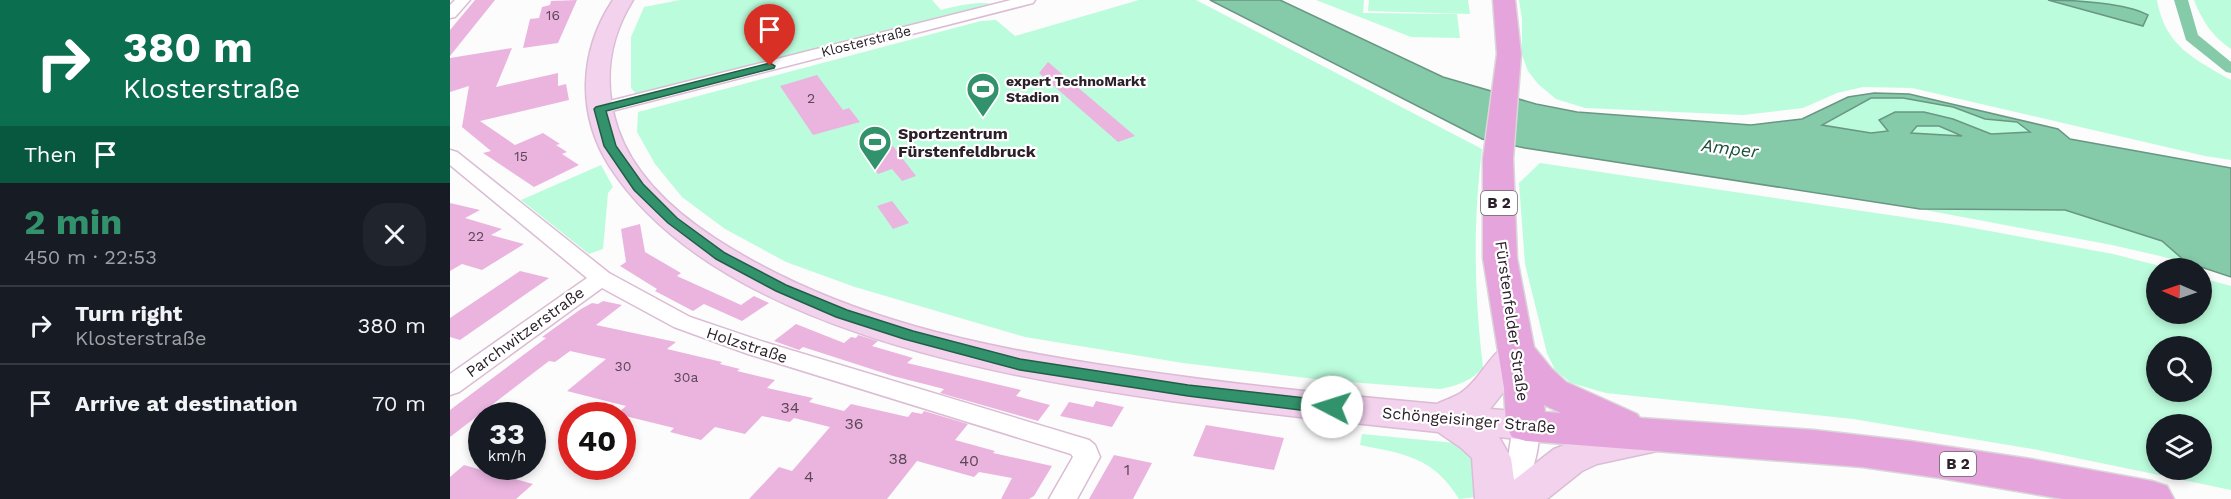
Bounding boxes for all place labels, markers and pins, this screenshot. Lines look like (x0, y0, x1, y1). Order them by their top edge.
pin (744, 4, 795, 66)
sports icon: expert TechnoMarkt Stadion (965, 71, 1001, 118)
place label: expert TechnoMarkt Stadion (1006, 73, 1146, 105)
sports icon: Sportzentrum Fürstenfeldbruck (857, 124, 893, 171)
place label: Sportzentrum Fürstenfeldbruck (898, 124, 1036, 161)

